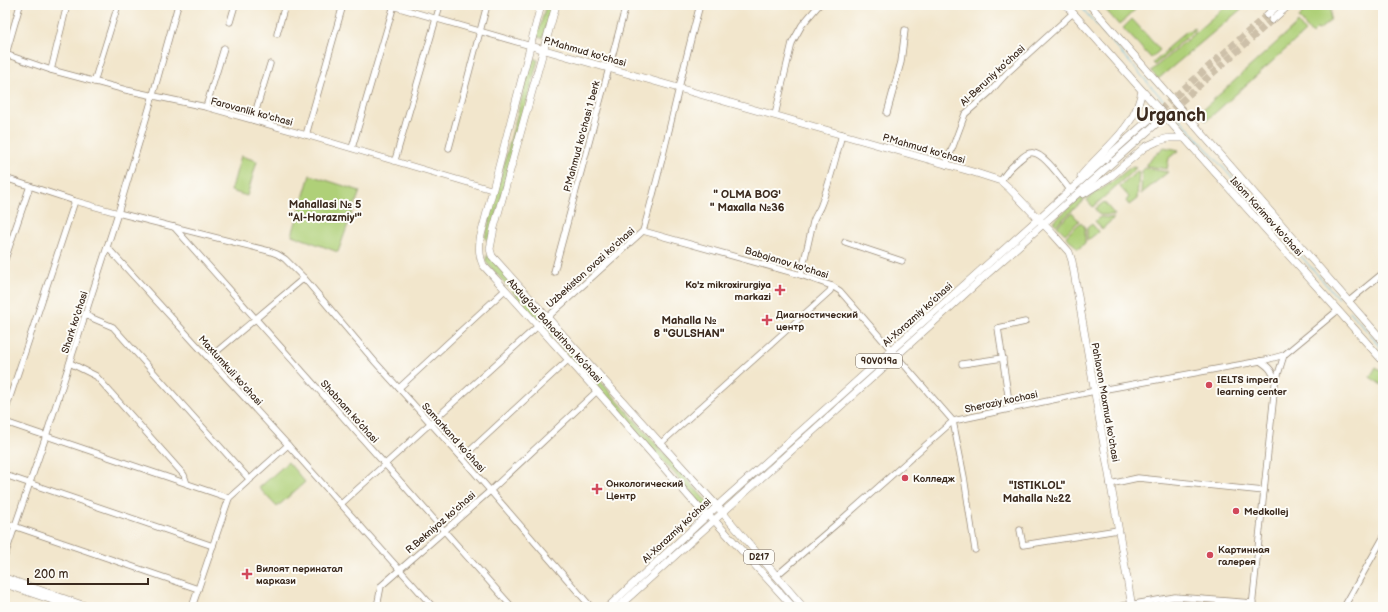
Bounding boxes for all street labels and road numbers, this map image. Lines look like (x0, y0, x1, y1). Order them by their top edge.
street label: P.Mahmud ko'chasi (542, 34, 627, 69)
street label: Al-Beruniy ko’chasi (958, 43, 1027, 109)
street label: P.Mahmud ko'chasi 1 berk (561, 79, 603, 193)
street label: Farovanlik ko'chasi (209, 95, 294, 129)
street label: P.Mahmud ko'chasi (881, 131, 966, 166)
street label: Islom Karimov ko'chasi (1228, 175, 1305, 259)
street label: Uzbekiston ovozi ko'chasi (544, 225, 637, 311)
street label: Babajanov ko'chasi (743, 245, 830, 281)
street label: Abdug’ozi Bahodirhon ko’chasi (504, 276, 604, 385)
street label: Al-Xorazmiy ko’chasi (880, 280, 955, 349)
street label: Shark ko'chasi (59, 290, 91, 355)
street label: Mаxtumkuli ko'chasi (196, 333, 265, 408)
street label: Pahlavon Maxmud ko'chasi (1089, 342, 1121, 463)
road number: 90V019a (856, 354, 902, 368)
street label: Shabnam ko’chasi (318, 378, 381, 446)
street label: Sheroziy kochasi (964, 388, 1039, 416)
street label: Samarkand ko’chasi (419, 401, 488, 475)
street label: R.Bekniyoz ko'chasi (403, 489, 478, 556)
street label: Al-Xorazmiy ko’chasi (640, 496, 714, 566)
road number: D217 (744, 550, 774, 564)

